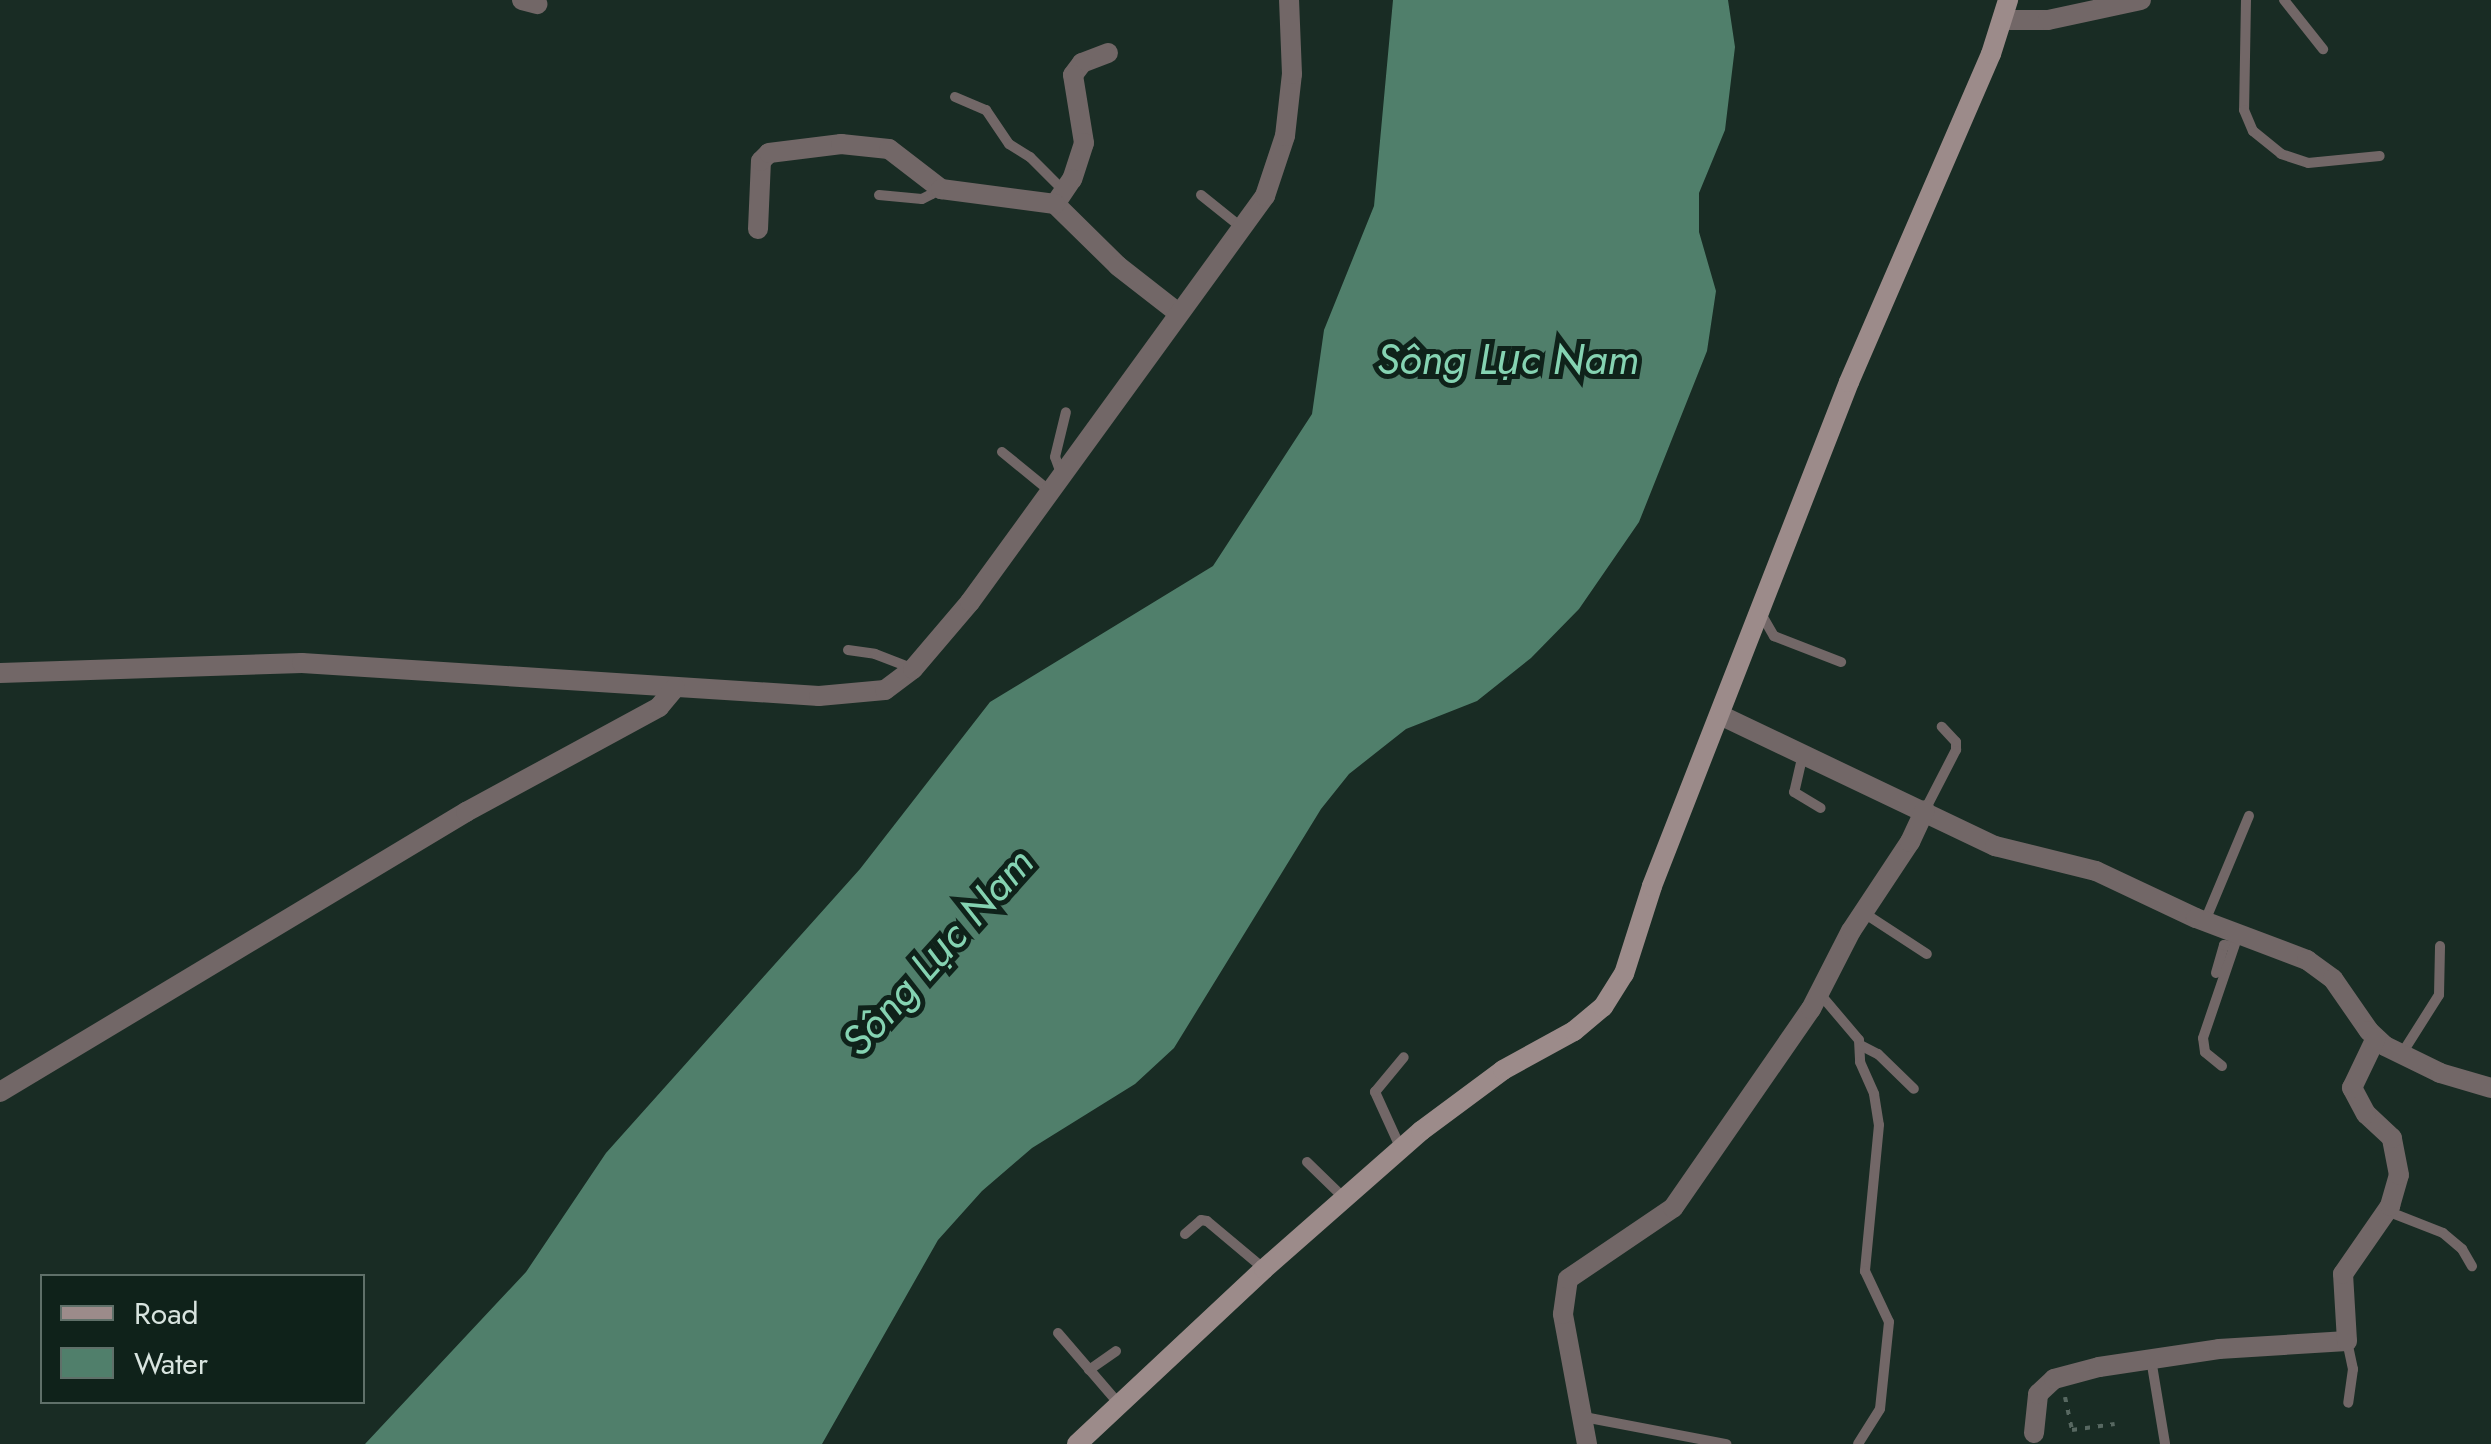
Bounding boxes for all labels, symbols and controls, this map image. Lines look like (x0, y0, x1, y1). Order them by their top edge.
water label: Sông Lục Nam (1377, 335, 1639, 385)
water label: Sông Lục Nam (832, 838, 1044, 1066)
legend (40, 1274, 365, 1404)
text: Road (134, 1292, 199, 1335)
text: Water (134, 1342, 208, 1385)

